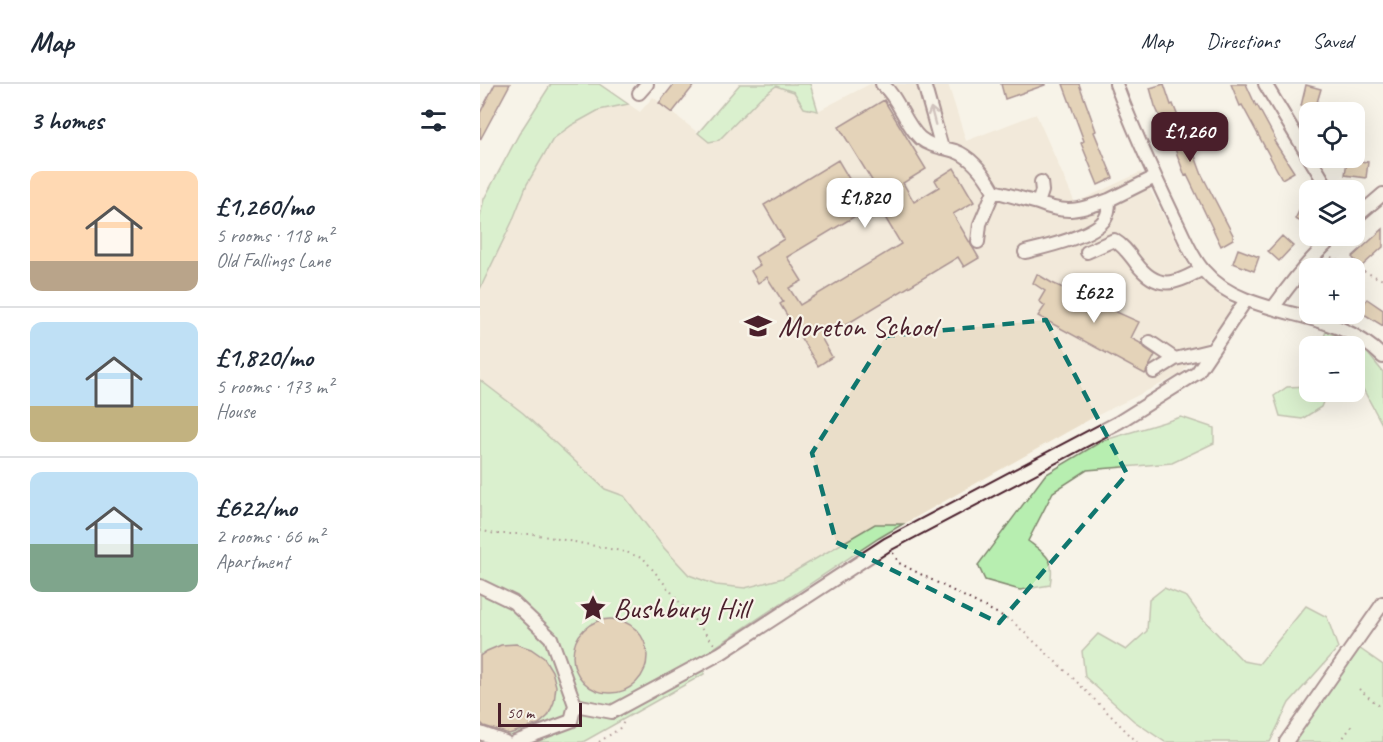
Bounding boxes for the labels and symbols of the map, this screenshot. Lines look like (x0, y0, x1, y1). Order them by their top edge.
one-way arrow (927, 107, 938, 126)
pin: £1,260 (1141, 112, 1239, 163)
pin: £1,820 (816, 178, 914, 229)
pin: £622 (1058, 273, 1130, 324)
place label: Moreton School (778, 307, 941, 345)
school or university icon: Moreton School (743, 311, 773, 341)
place label: Bushbury Hill (613, 589, 754, 627)
place icon: Bushbury Hill (578, 593, 608, 623)
scale bar (498, 700, 582, 728)

